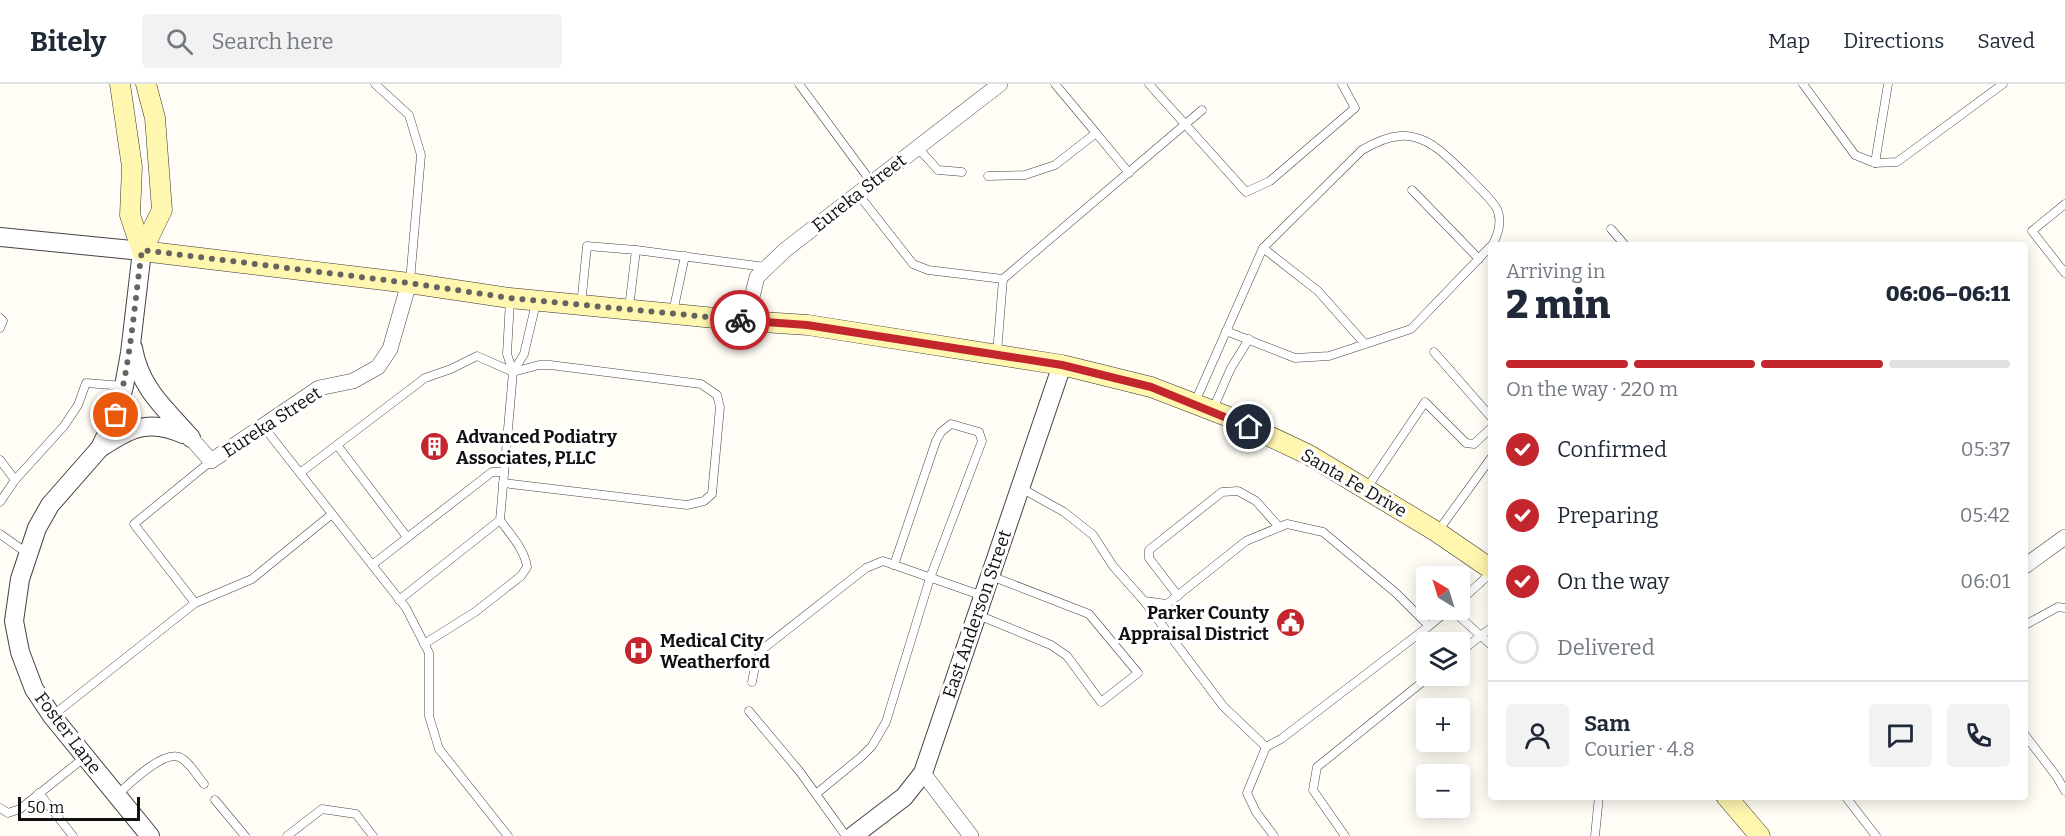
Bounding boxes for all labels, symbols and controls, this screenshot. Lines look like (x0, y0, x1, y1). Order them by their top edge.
search box (142, 14, 562, 68)
text: Bitely (30, 25, 106, 58)
icon: search (163, 25, 196, 58)
text: Search here (211, 28, 334, 55)
text: Map (1768, 28, 1810, 54)
text: Directions (1843, 28, 1944, 54)
text: Saved (1977, 28, 2035, 54)
street label: Eureka Street (808, 149, 911, 237)
text: Arriving in (1506, 259, 1605, 283)
text: 06:06–06:11 (1886, 280, 2010, 307)
text: 2 min (1506, 282, 1610, 328)
courier (710, 290, 770, 350)
icon: bike (724, 304, 757, 337)
text: On the way · 220 m (1506, 377, 1678, 401)
street label: Eureka Street (218, 382, 326, 462)
pin (90, 389, 141, 440)
icon: bag (99, 398, 132, 431)
pin (1223, 401, 1274, 452)
icon: home (1232, 410, 1265, 443)
place label: Advanced Podiatry Associates, PLLC (456, 426, 618, 469)
building icon: Advanced Podiatry Associates, PLLC (419, 431, 451, 463)
icon: check (1506, 433, 1539, 466)
text: Confirmed (1557, 436, 1667, 463)
text: 05:37 (1961, 437, 2010, 461)
street label: Santa Fe Drive (1297, 444, 1411, 522)
icon: check (1506, 499, 1539, 532)
text: Preparing (1557, 502, 1659, 529)
text: 05:42 (1960, 503, 2010, 527)
street label: East Anderson Street (938, 527, 1016, 701)
icon: check (1506, 565, 1539, 598)
north arrow (1416, 566, 1470, 620)
map controls (1416, 566, 1470, 818)
text: On the way (1557, 568, 1669, 595)
text: 06:01 (1960, 569, 2010, 593)
place label: Parker County Appraisal District (1118, 602, 1270, 645)
public building icon: Parker County Appraisal District (1274, 607, 1306, 639)
place label: Medical City Weatherford (660, 630, 770, 673)
button: layers (1416, 632, 1470, 686)
text: Delivered (1557, 634, 1655, 661)
hospital icon: Medical City Weatherford (623, 635, 655, 667)
street label: Foster Lane (30, 688, 106, 778)
button: + (1416, 698, 1470, 752)
button: person (1506, 704, 1569, 767)
button: chat (1869, 704, 1932, 767)
button: phone (1947, 704, 2010, 767)
text: Sam (1584, 710, 1630, 737)
text: Courier · 4.8 (1584, 737, 1695, 761)
button: − (1416, 764, 1470, 818)
scale bar (18, 794, 140, 822)
text: 50 m (27, 798, 64, 817)

